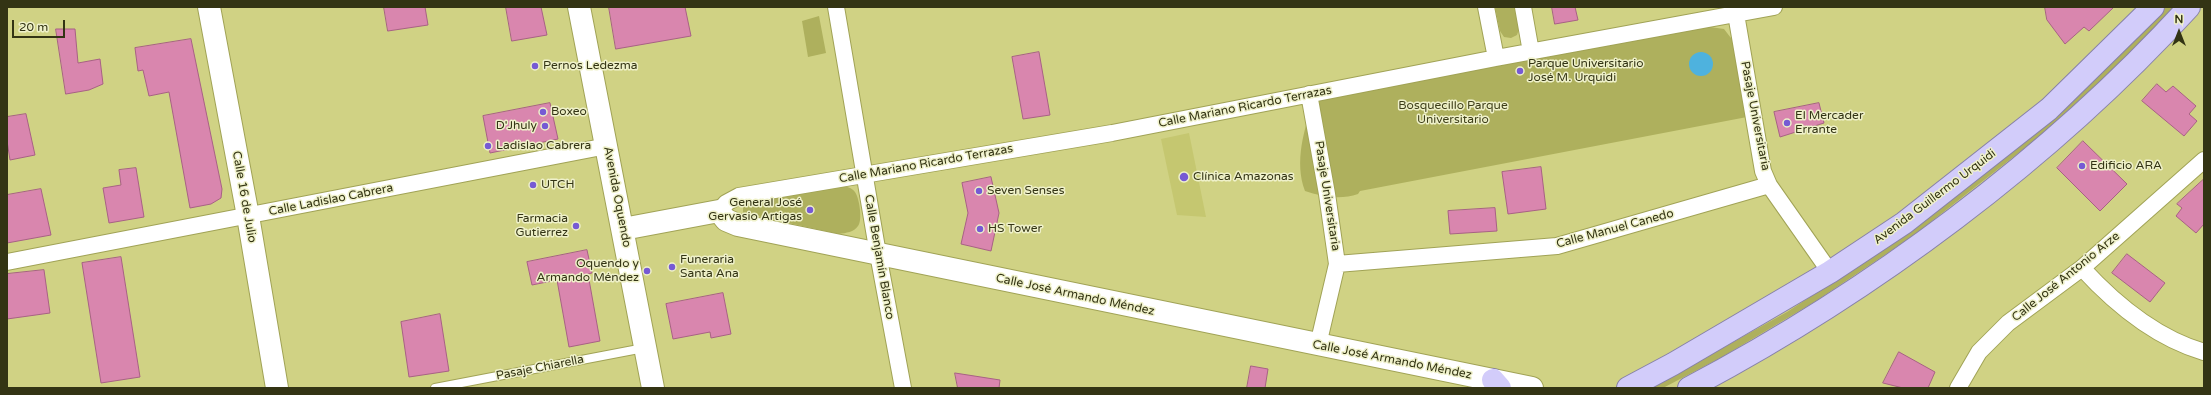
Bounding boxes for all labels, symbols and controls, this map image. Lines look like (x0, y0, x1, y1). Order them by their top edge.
scale bar (14, 12, 67, 38)
north arrow (2159, 12, 2199, 52)
text: N (2175, 13, 2183, 26)
text: 20 m (19, 20, 48, 34)
place label: Parque Universitario José M. Urquidi (1528, 57, 1643, 85)
place label: Pernos Ledezma (543, 59, 638, 73)
street label: Pasaje Universitaria (1737, 60, 1773, 172)
marker: Pernos Ledezma (530, 61, 540, 71)
marker: Parque Universitario José M. Urquidi (1515, 66, 1525, 76)
street label: Calle Mariano Ricardo Terrazas (1157, 83, 1333, 131)
park label: Bosquecillo Parque Universitario (1398, 99, 1508, 127)
place label: Boxeo (551, 105, 587, 119)
marker: Boxeo (538, 107, 548, 117)
place label: El Mercader Errante (1795, 109, 1863, 137)
marker: El Mercader Errante (1782, 118, 1792, 128)
place label: D'Jhuly (496, 119, 537, 133)
marker: D'Jhuly (540, 121, 550, 131)
place label: Ladislao Cabrera (496, 139, 591, 153)
street label: Pasaje Universitaria (1311, 140, 1343, 252)
marker: Ladislao Cabrera (483, 141, 493, 151)
street label: Calle Mariano Ricardo Terrazas (838, 142, 1014, 186)
street label: Avenida Oquendo (600, 145, 634, 249)
street label: Avenida Guillermo Urquidi (1871, 146, 1999, 248)
street label: Calle 16 de Julio (229, 150, 259, 244)
place label: Edificio ARA (2090, 159, 2162, 173)
marker: Edificio ARA (2077, 161, 2087, 171)
place label: Clínica Amazonas (1193, 170, 1294, 184)
marker: Clínica Amazonas (1178, 171, 1190, 183)
place label: UTCH (541, 178, 575, 192)
marker: UTCH (528, 180, 538, 190)
street label: Calle Ladislao Cabrera (268, 181, 394, 219)
place label: Seven Senses (987, 184, 1064, 198)
marker: Seven Senses (974, 186, 984, 196)
street label: Calle Benjamín Blanco (861, 193, 897, 321)
place label: General José Gervasio Artigas (708, 196, 802, 224)
marker: General José Gervasio Artigas (805, 205, 815, 215)
street label: Calle Manuel Canedo (1555, 206, 1675, 252)
place label: Farmacia Gutierrez (515, 212, 568, 240)
marker: Farmacia Gutierrez (571, 221, 581, 231)
place label: HS Tower (988, 222, 1042, 236)
marker: HS Tower (975, 224, 985, 234)
street label: Calle José Antonio Arze (2009, 229, 2123, 325)
place label: Funeraria Santa Ana (680, 253, 739, 281)
place label: Oquendo y Armando Méndez (537, 257, 639, 285)
marker: Funeraria Santa Ana (667, 262, 677, 272)
marker: Oquendo y Armando Méndez (642, 266, 652, 276)
street label: Calle José Armando Méndez (994, 271, 1156, 319)
street label: Calle José Armando Méndez (1311, 337, 1473, 383)
street label: Pasaje Chiarella (495, 352, 585, 384)

